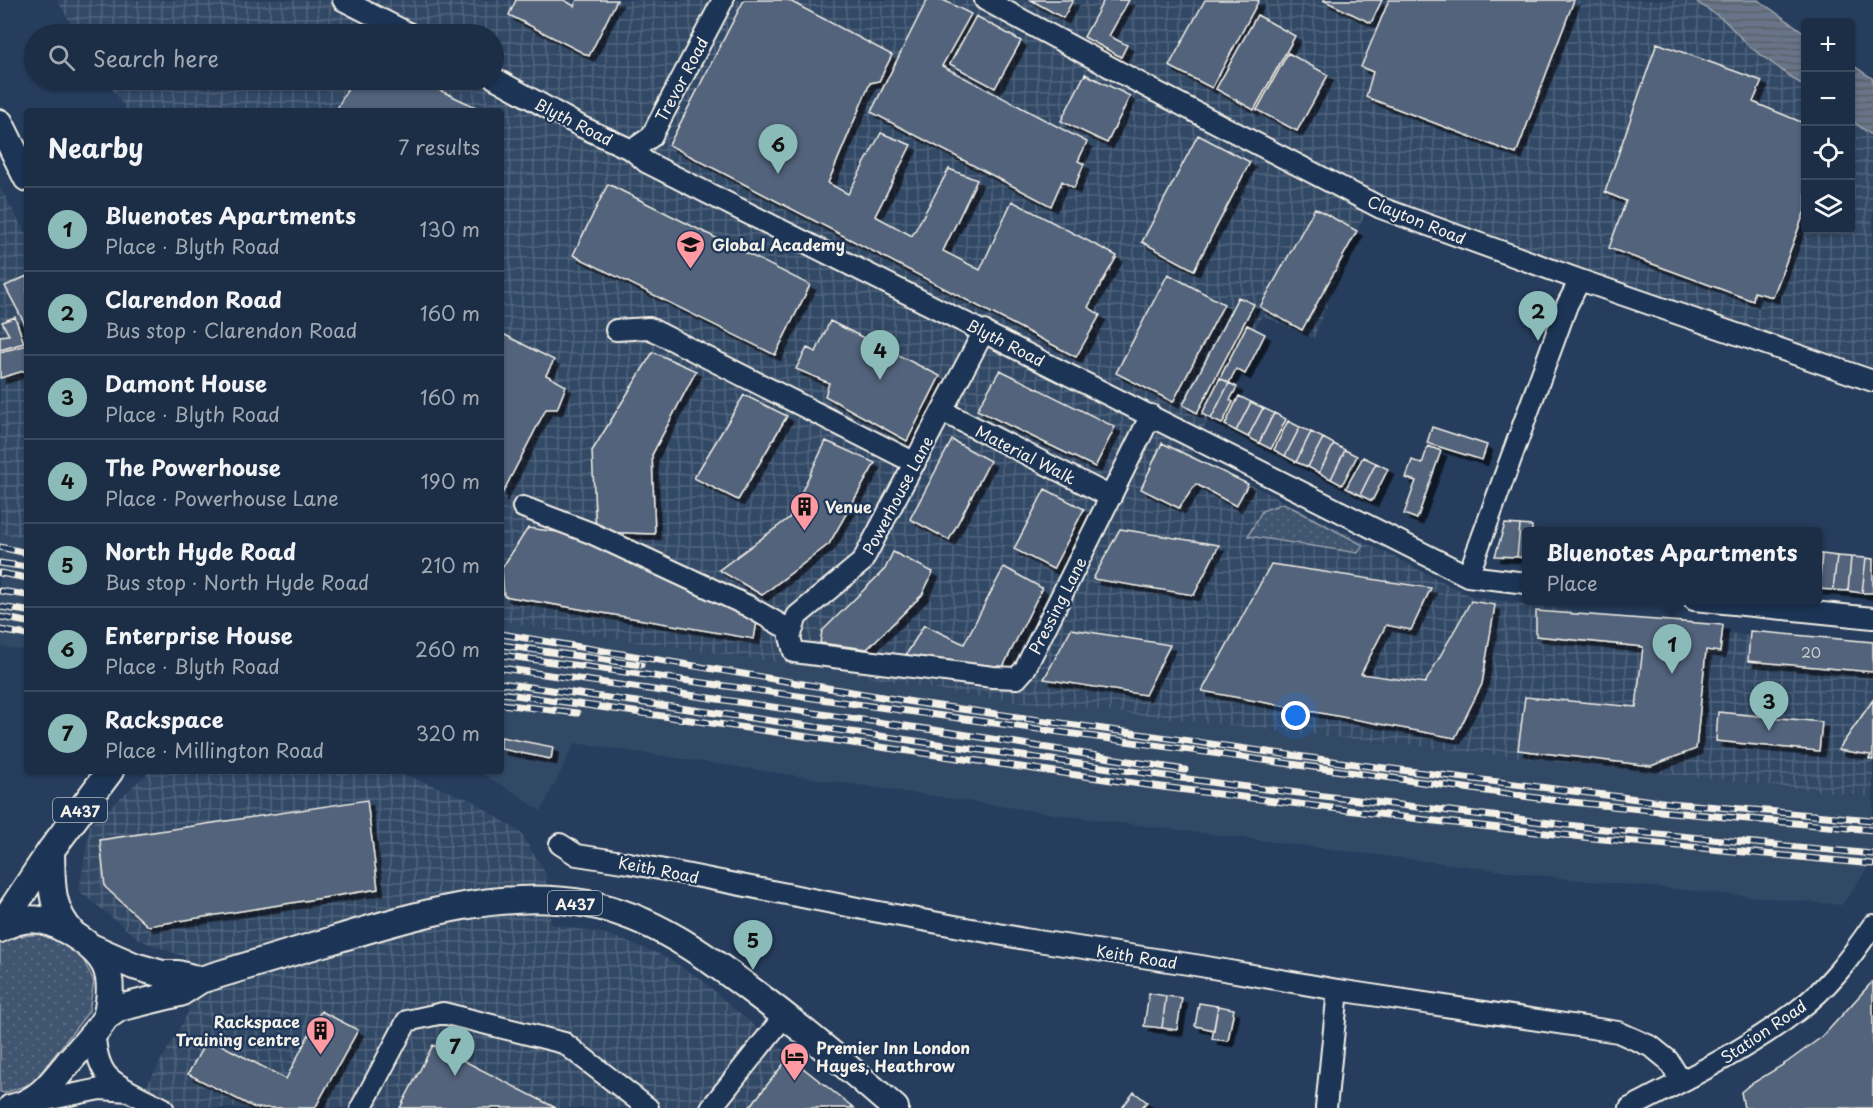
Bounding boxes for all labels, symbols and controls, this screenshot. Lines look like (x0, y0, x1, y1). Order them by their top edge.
map controls (1801, 18, 1855, 234)
button: + (1801, 18, 1855, 72)
search box (24, 24, 504, 90)
street label: Trevor Road (649, 32, 713, 126)
icon: search (45, 41, 78, 74)
text: Search here (93, 41, 219, 74)
button: − (1801, 72, 1855, 126)
street label: Blyth Road (531, 91, 617, 151)
pin: 6 (758, 124, 798, 174)
button: locate (1801, 126, 1855, 180)
text: Nearby (48, 128, 143, 167)
text: 7 results (398, 132, 480, 162)
button: layers (1801, 180, 1855, 234)
street label: Clayton Road (1364, 188, 1470, 250)
text: Bluenotes Apartments (105, 198, 356, 231)
text: 1 (63, 214, 72, 244)
text: 130 m (420, 214, 480, 244)
school or university icon: Global Academy (675, 228, 707, 270)
text: Place · Blyth Road (105, 231, 280, 261)
place label: Global Academy (712, 232, 845, 256)
text: Clarendon Road (105, 282, 282, 315)
pin: 2 (1518, 292, 1558, 341)
text: 2 (60, 298, 75, 328)
text: 160 m (420, 298, 480, 328)
street label: Blyth Road (963, 312, 1049, 372)
text: Bus stop · Clarendon Road (105, 315, 357, 345)
pin: 4 (860, 330, 900, 380)
text: Damont House (105, 366, 267, 399)
text: 3 (61, 382, 74, 412)
text: 160 m (420, 382, 480, 412)
text: Place · Blyth Road (105, 399, 280, 429)
street label: Material Walk (972, 418, 1081, 490)
street label: Powerhouse Lane (856, 431, 938, 559)
text: The Powerhouse (105, 450, 281, 483)
text: 4 (61, 466, 74, 496)
text: 190 m (421, 466, 480, 496)
text: Place · Powerhouse Lane (105, 483, 339, 513)
building icon: Venue (788, 490, 820, 532)
place label: Venue (825, 494, 872, 518)
popup (1522, 527, 1822, 605)
text: North Hyde Road (105, 534, 296, 567)
text: Bluenotes Apartments (1547, 535, 1797, 568)
text: 5 (61, 550, 74, 580)
text: 210 m (421, 550, 480, 580)
street label: Pressing Lane (1022, 552, 1092, 658)
text: Bus stop · North Hyde Road (105, 567, 369, 597)
text: Place (1547, 568, 1598, 598)
text: Enterprise House (105, 618, 293, 651)
pin: 1 (1652, 624, 1692, 674)
text: 6 (60, 634, 75, 664)
text: 260 m (415, 634, 480, 664)
house number: 20 (1801, 642, 1821, 663)
text: Place · Blyth Road (105, 651, 280, 681)
pin: 3 (1750, 682, 1788, 731)
your location (1281, 701, 1310, 730)
text: Rackspace (105, 702, 224, 735)
text: 7 (62, 718, 73, 748)
text: 320 m (416, 718, 480, 748)
text: Place · Millington Road (105, 735, 324, 765)
road number: A437 (53, 798, 107, 822)
street label: Keith Road (617, 849, 701, 889)
road number: A437 (548, 891, 602, 915)
pin: 5 (734, 920, 772, 970)
street label: Keith Road (1095, 938, 1179, 974)
street label: Station Road (1715, 993, 1811, 1069)
place label: Rackspace Training centre (176, 1009, 300, 1051)
building icon: Rackspace Training centre (305, 1014, 337, 1056)
pin: 7 (436, 1026, 474, 1076)
place label: Premier Inn London Hayes, Heathrow (816, 1035, 970, 1077)
hotel icon: Premier Inn London Hayes, Heathrow (779, 1040, 811, 1082)

